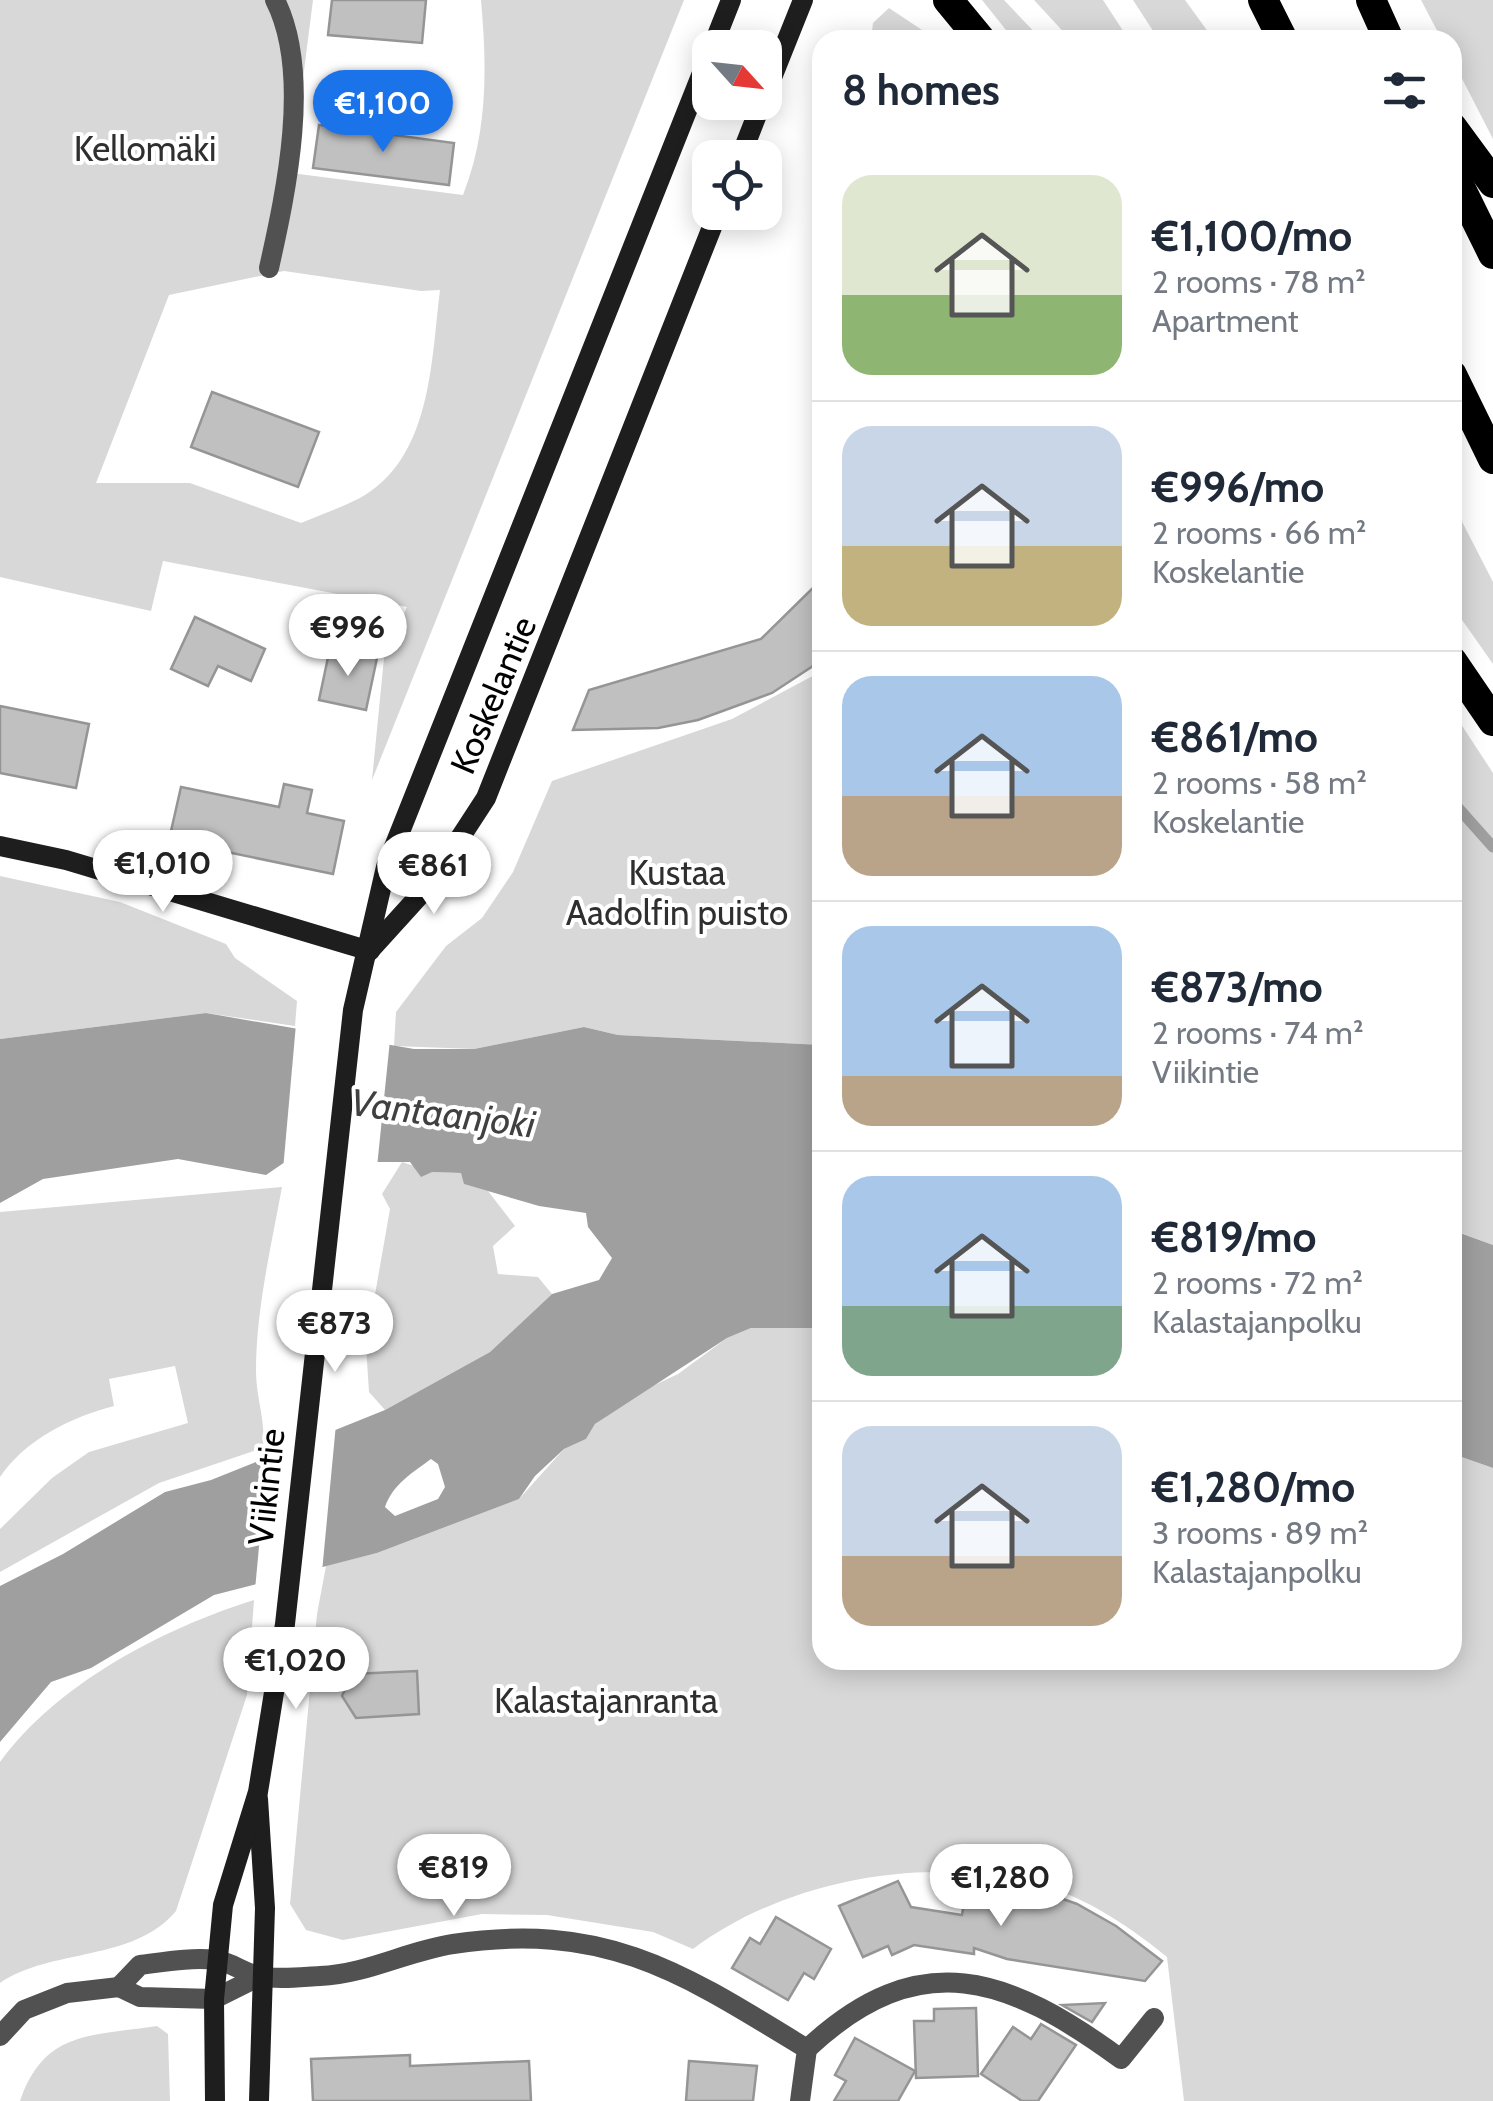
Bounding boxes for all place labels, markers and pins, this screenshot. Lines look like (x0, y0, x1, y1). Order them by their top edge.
pin: €1,100 (302, 70, 464, 155)
pin: €996 (289, 594, 407, 679)
pin: €1,010 (82, 830, 244, 915)
pin: €861 (375, 832, 493, 917)
pin: €873 (276, 1290, 394, 1375)
pin: €1,020 (215, 1627, 377, 1712)
pin: €819 (395, 1834, 513, 1919)
pin: €1,280 (920, 1844, 1082, 1929)

